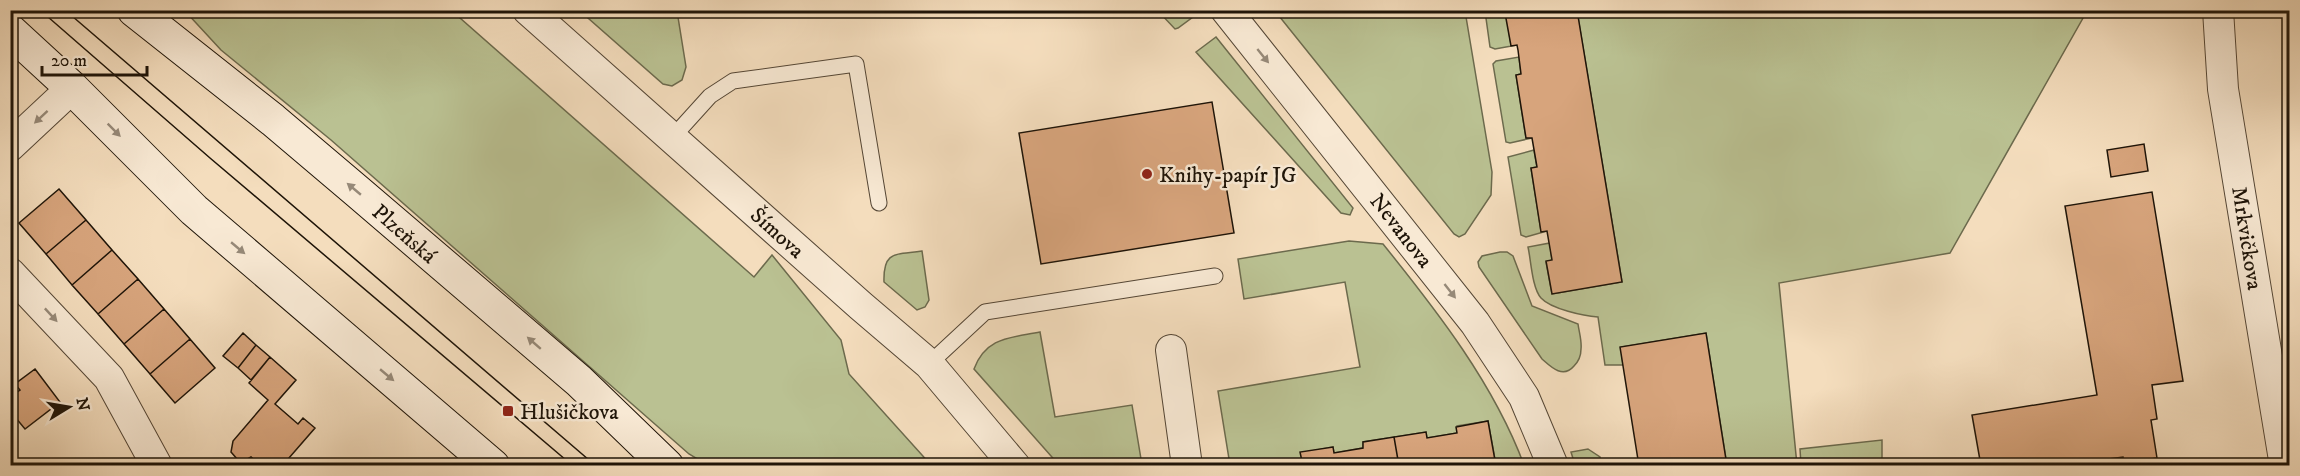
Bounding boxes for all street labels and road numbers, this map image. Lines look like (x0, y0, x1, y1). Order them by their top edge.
street label: Mrkvičkova (2225, 185, 2268, 293)
street label: Nevanova (1363, 188, 1439, 274)
street label: Plzeňská (366, 199, 442, 270)
street label: Šímova (744, 201, 811, 265)

